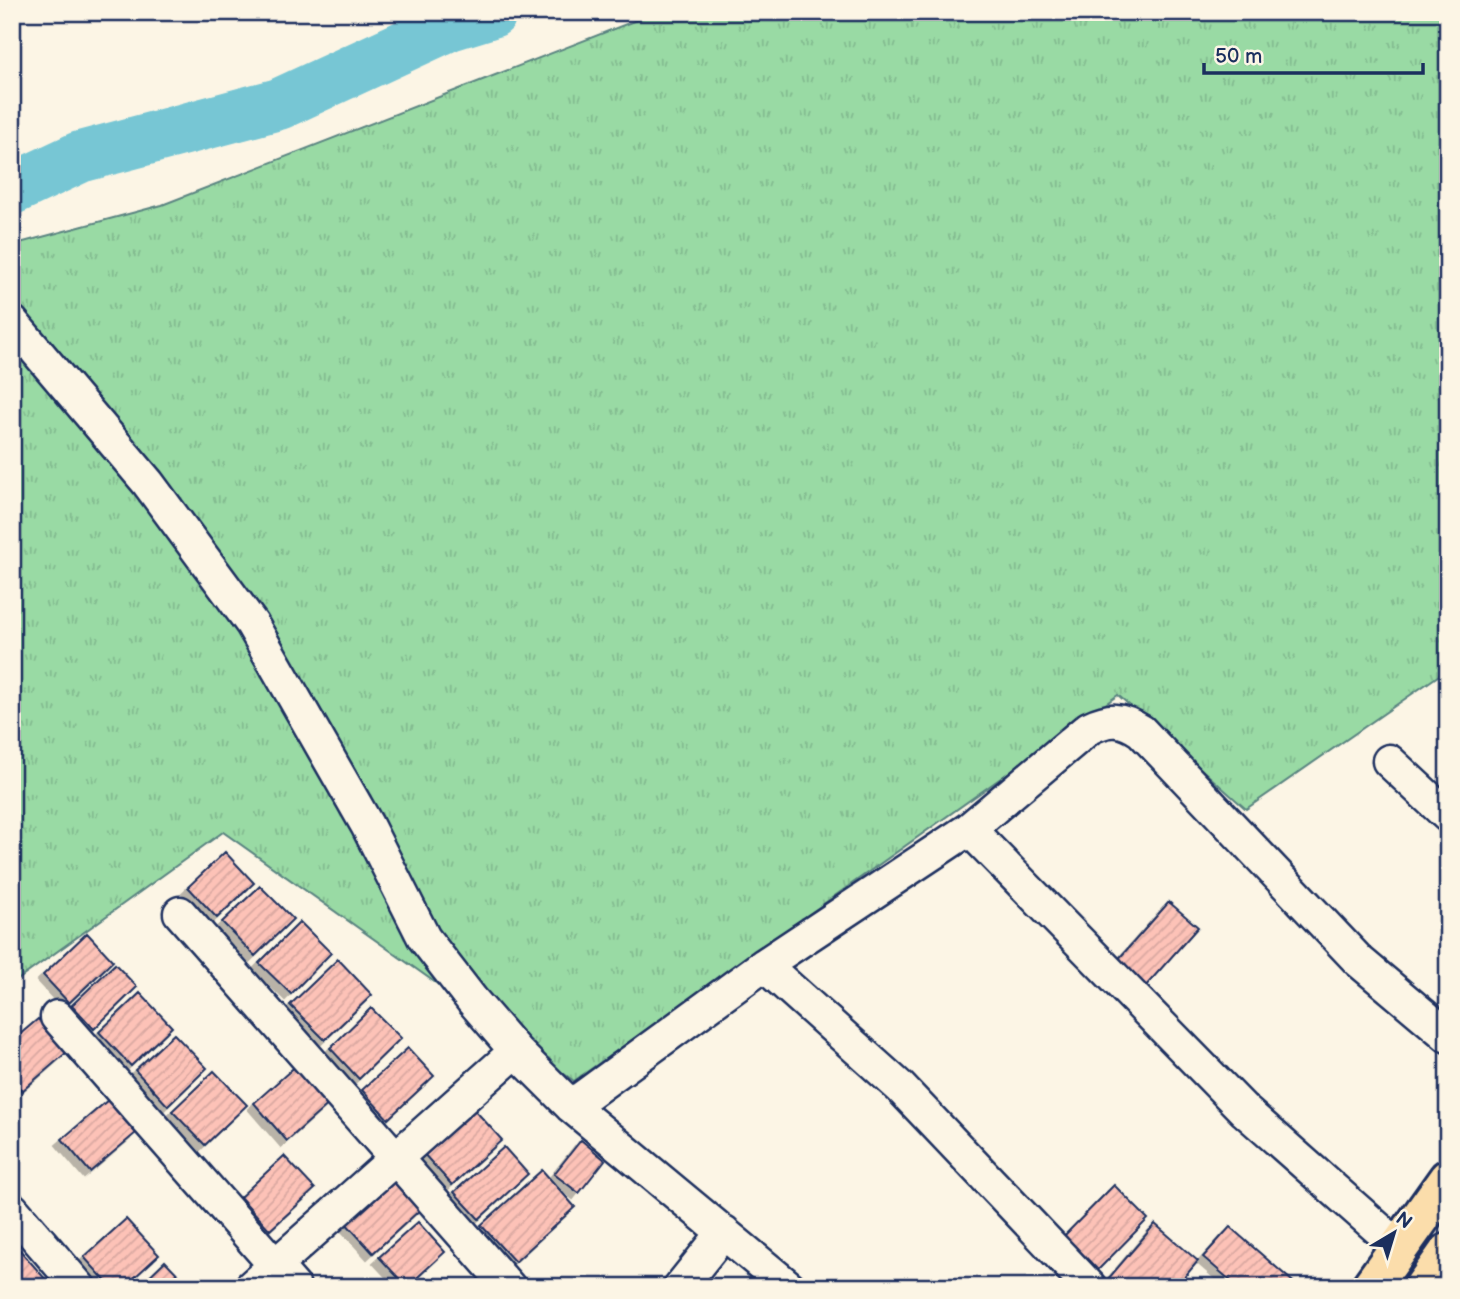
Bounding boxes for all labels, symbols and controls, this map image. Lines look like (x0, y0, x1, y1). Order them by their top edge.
scale bar (1204, 32, 1423, 76)
text: 50 m (1215, 44, 1262, 69)
north arrow (1358, 1198, 1428, 1268)
text: N (1391, 1207, 1416, 1234)

